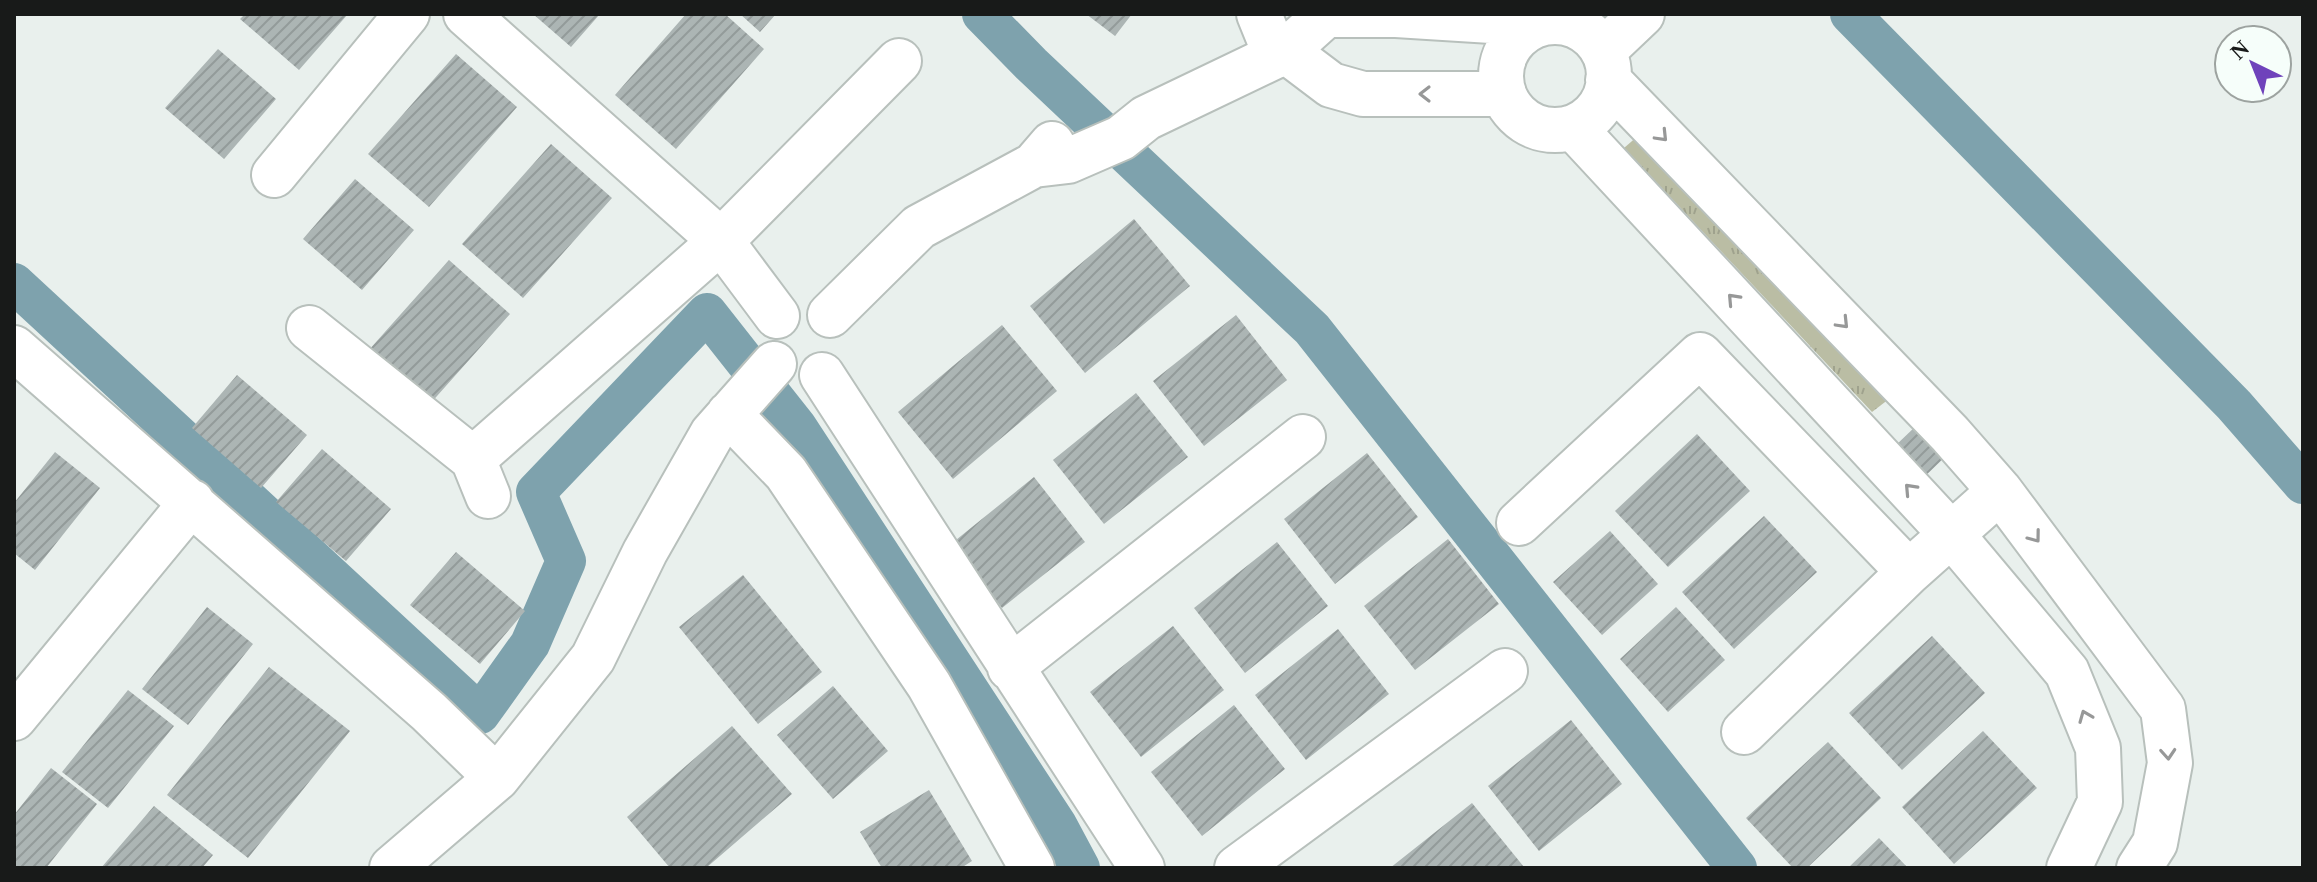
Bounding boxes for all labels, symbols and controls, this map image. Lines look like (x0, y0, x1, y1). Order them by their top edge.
north arrow (2213, 24, 2293, 104)
text: N (2225, 35, 2254, 64)
one-way arrow (1418, 85, 1431, 103)
one-way arrow (1653, 127, 1667, 141)
one-way arrow (1727, 294, 1742, 308)
one-way arrow (1833, 314, 1848, 328)
one-way arrow (1906, 484, 1920, 499)
one-way arrow (2025, 528, 2039, 543)
one-way arrow (2078, 710, 2094, 724)
one-way arrow (2159, 748, 2176, 761)

